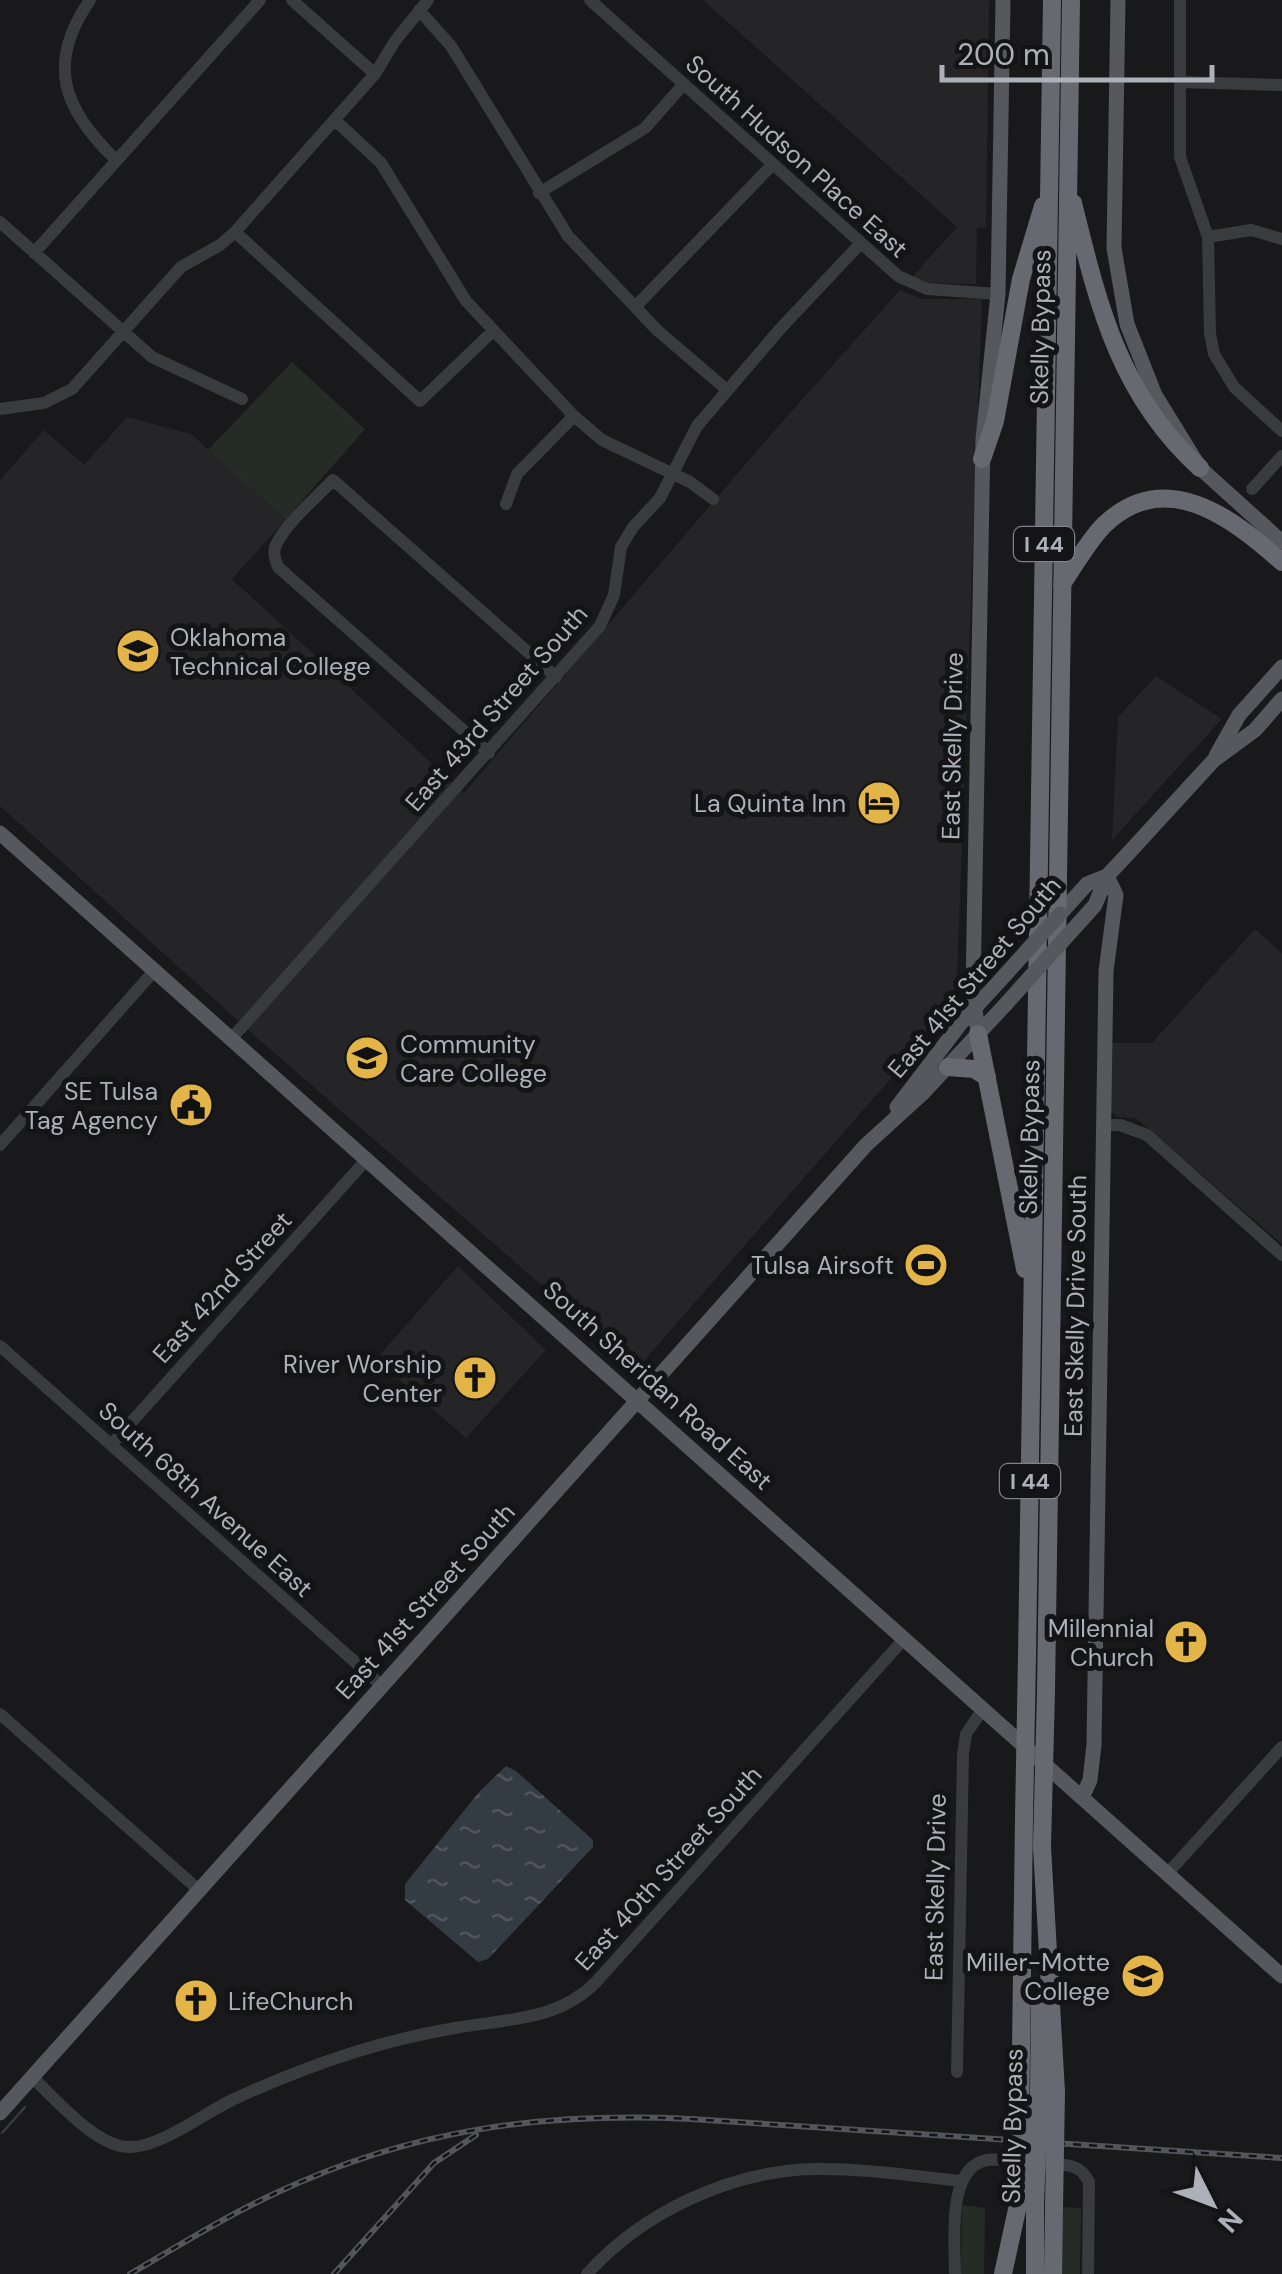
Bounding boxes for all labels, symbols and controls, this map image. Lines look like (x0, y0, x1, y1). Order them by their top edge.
scale bar (942, 20, 1212, 82)
text: 200 m (957, 35, 1050, 74)
street label: South Hudson Place East (679, 48, 915, 265)
street label: Skelly Bypass (1023, 249, 1058, 405)
road number: I 44 (1014, 527, 1074, 561)
street label: East 43rd Street South (398, 598, 595, 818)
place label: Oklahoma Technical College (170, 621, 371, 683)
school or university icon: Oklahoma Technical College (115, 628, 161, 674)
street label: East Skelly Drive (934, 652, 971, 840)
hotel icon: La Quinta Inn (856, 780, 902, 826)
place label: La Quinta Inn (694, 787, 846, 820)
street label: East 41st Street South (880, 870, 1068, 1085)
place label: Community Care College (400, 1028, 547, 1090)
school or university icon: Community Care College (344, 1035, 390, 1081)
street label: Skelly Bypass (1012, 1059, 1047, 1215)
place label: SE Tulsa Tag Agency (25, 1075, 158, 1137)
public building icon: SE Tulsa Tag Agency (168, 1082, 214, 1128)
street label: East Skelly Drive South (1057, 1175, 1094, 1437)
street label: East 42nd Street (145, 1204, 299, 1370)
sports icon: Tulsa Airsoft (903, 1242, 949, 1288)
place label: Tulsa Airsoft (751, 1249, 894, 1282)
street label: South Sheridan Road East (536, 1274, 779, 1497)
place label: River Worship Center (283, 1348, 442, 1410)
church icon: River Worship Center (452, 1355, 498, 1401)
street label: South 68th Avenue East (92, 1394, 320, 1604)
road number: I 44 (1000, 1464, 1060, 1498)
street label: East 41st Street South (328, 1496, 522, 1706)
place label: Millennial Church (1048, 1612, 1154, 1674)
church icon: Millennial Church (1163, 1619, 1209, 1665)
street label: East 40th Street South (568, 1759, 769, 1978)
street label: East Skelly Drive (917, 1793, 954, 1981)
place label: Miller-Motte College (966, 1946, 1110, 2008)
school or university icon: Miller-Motte College (1120, 1953, 1166, 1999)
church icon: LifeChurch (173, 1978, 219, 2024)
place label: LifeChurch (228, 1985, 353, 2018)
street label: Skelly Bypass (995, 2048, 1030, 2204)
north arrow (1162, 2154, 1262, 2254)
text: N (1210, 2200, 1251, 2240)

